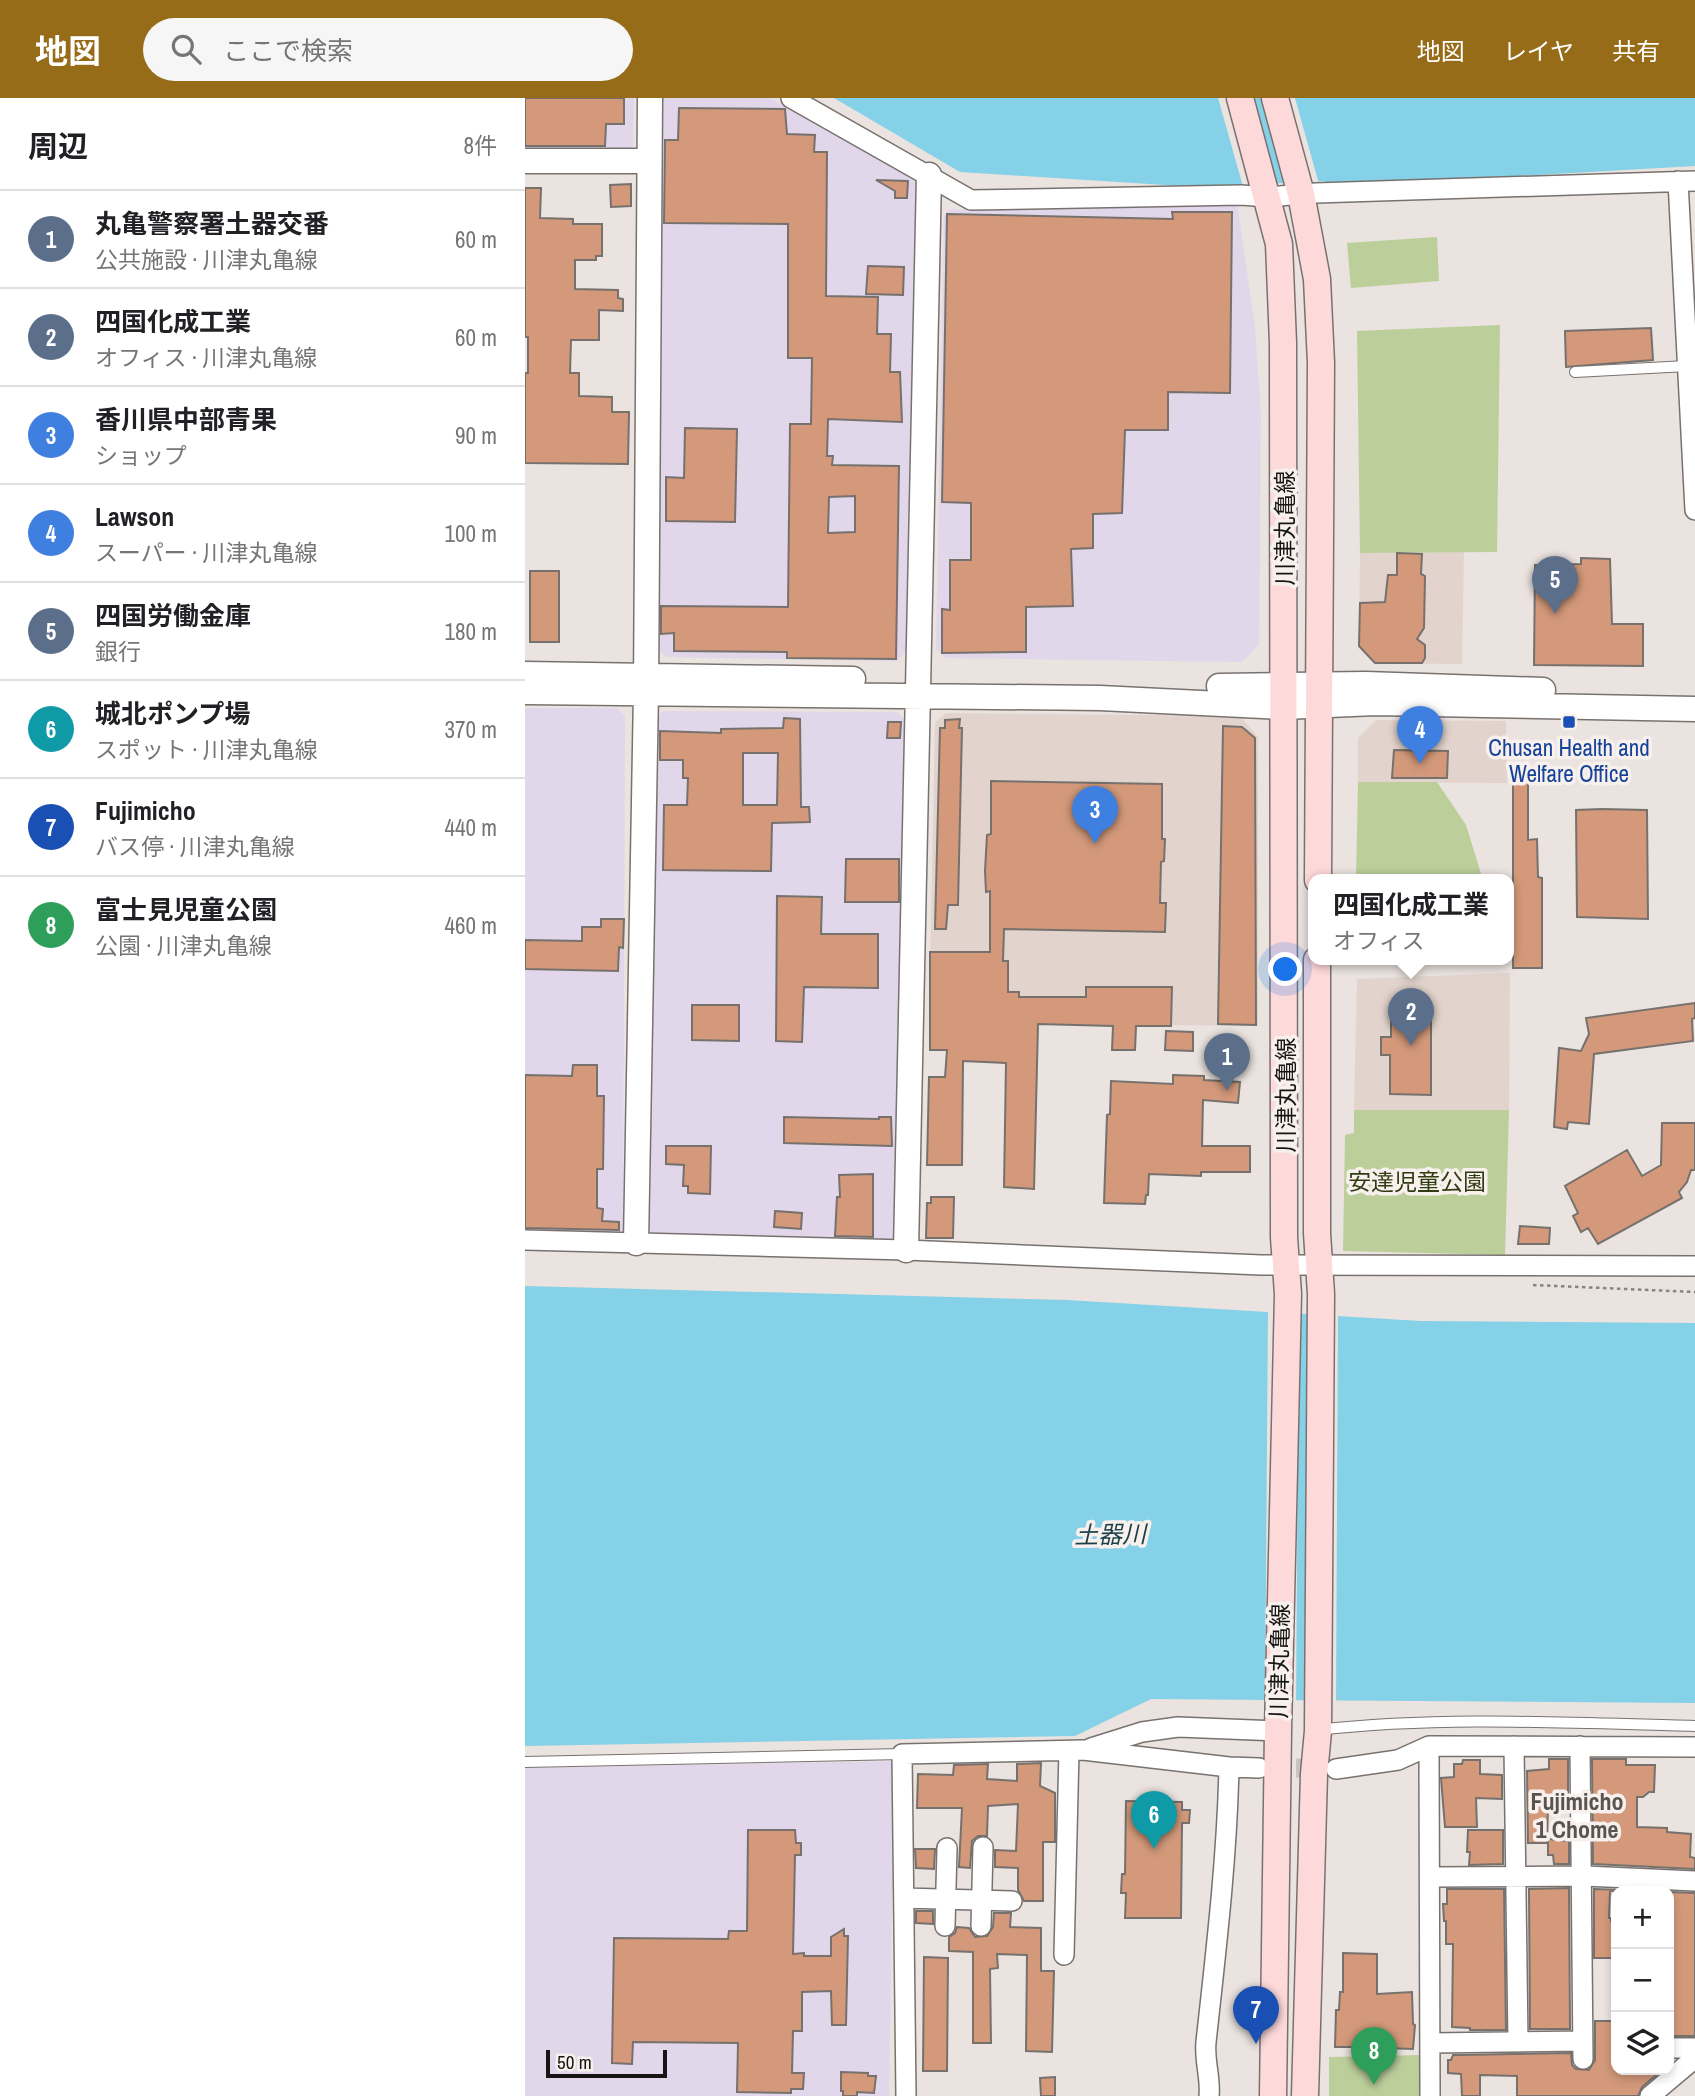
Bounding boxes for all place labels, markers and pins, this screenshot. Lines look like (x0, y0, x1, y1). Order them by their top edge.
pin: 5 (1532, 556, 1578, 614)
pin: 4 (1397, 706, 1443, 764)
marker: Chusan Health and Welfare Office (1561, 714, 1577, 730)
place label: Chusan Health and Welfare Office (1488, 732, 1650, 789)
pin: 3 (1072, 786, 1118, 844)
pin: 2 (1388, 988, 1434, 1046)
pin: 1 (1204, 1033, 1250, 1091)
pin: 6 (1131, 1791, 1177, 1849)
pin: 7 (1233, 1986, 1279, 2044)
pin: 8 (1351, 2027, 1397, 2085)

